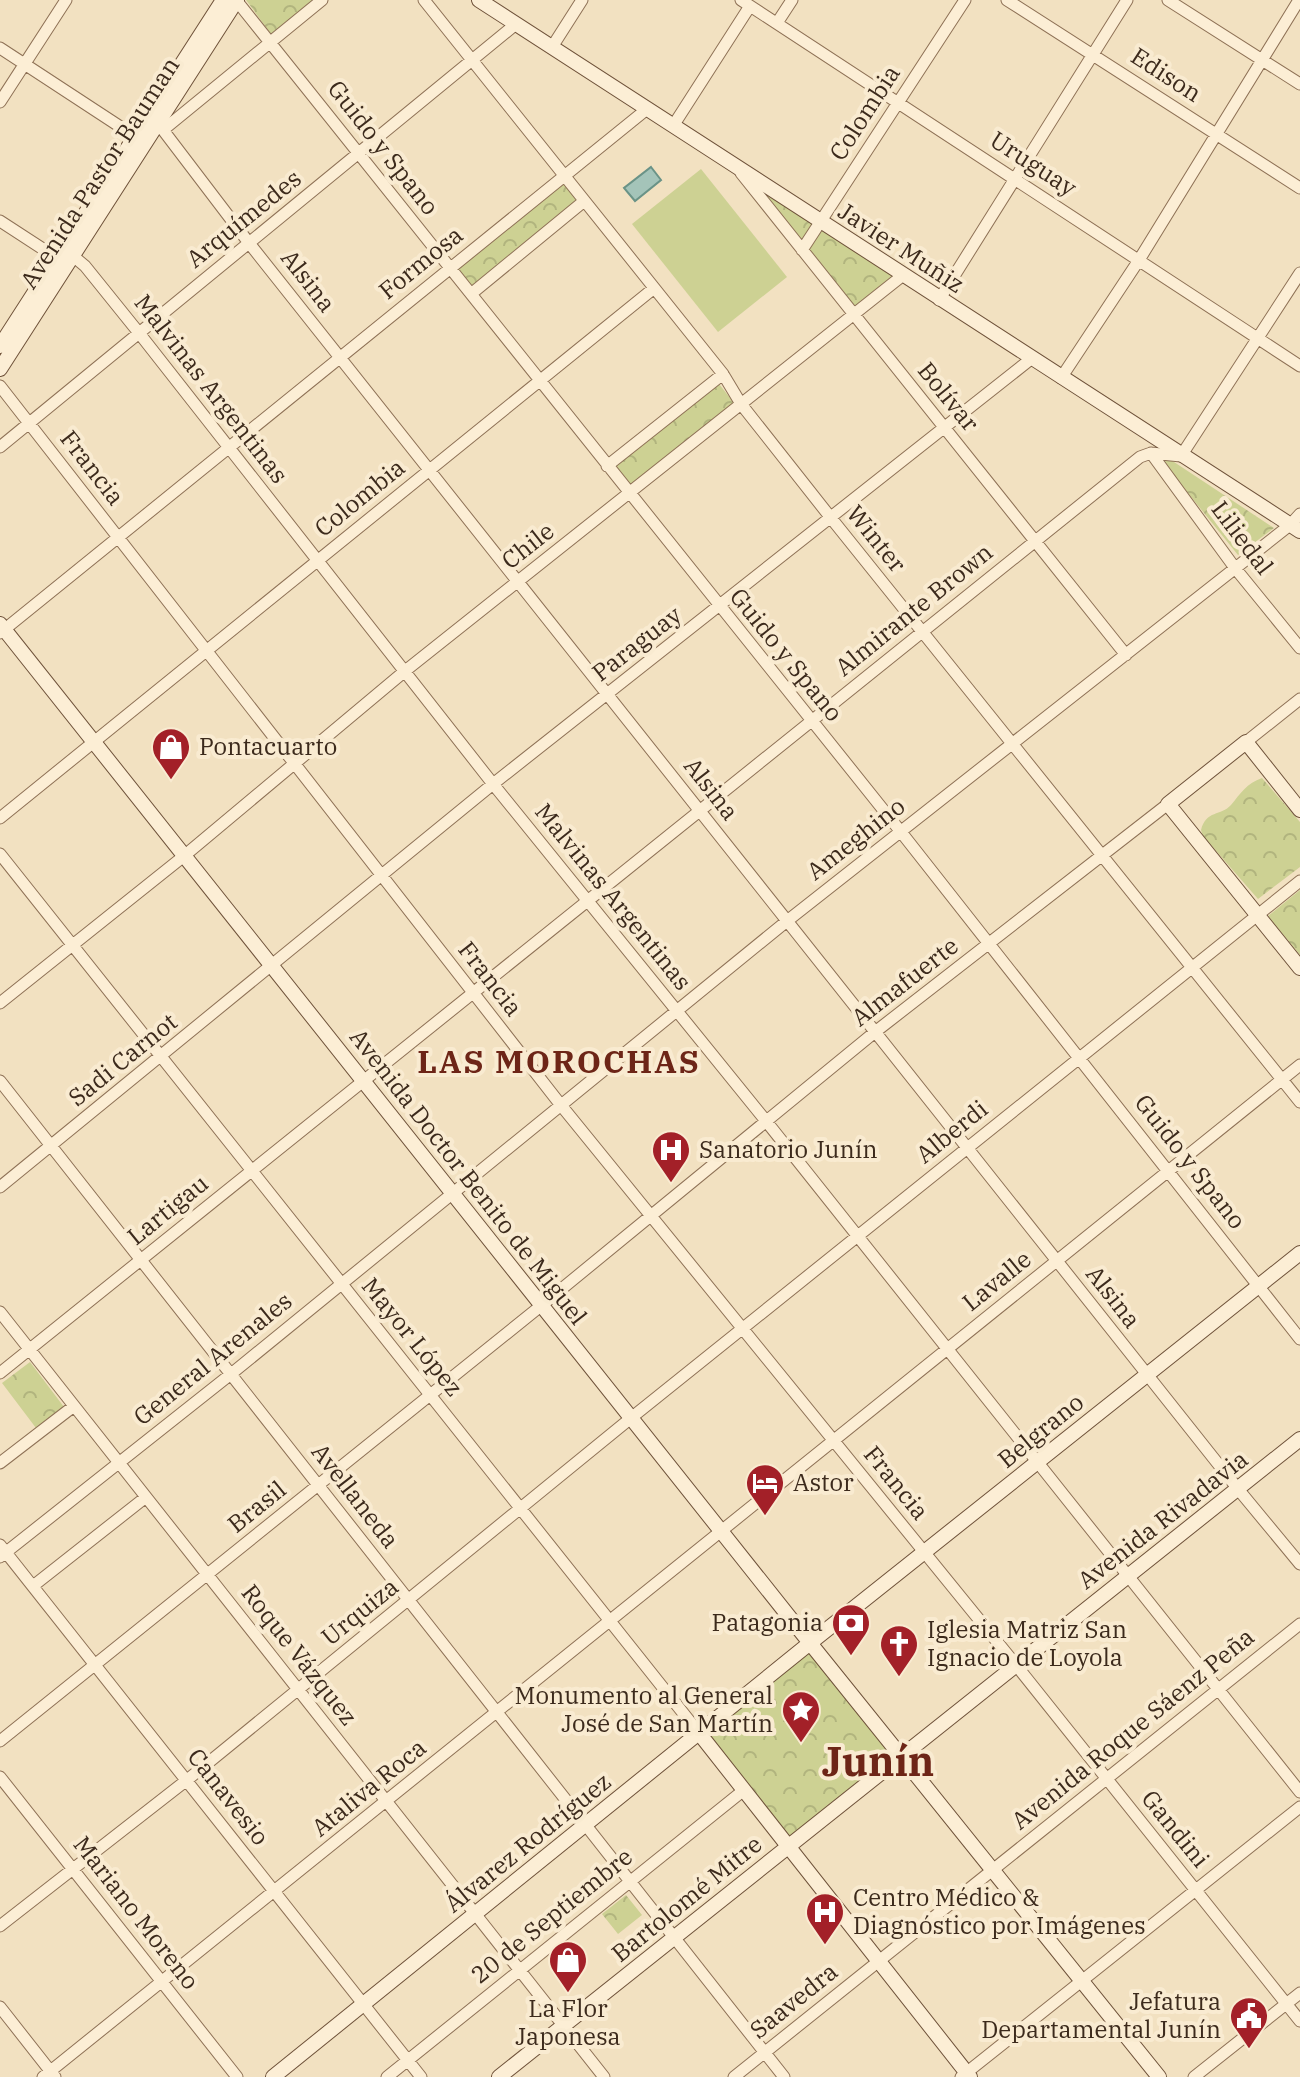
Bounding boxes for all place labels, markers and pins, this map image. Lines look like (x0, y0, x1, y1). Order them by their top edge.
shop icon: Pontacuarto (150, 726, 192, 781)
place label: Pontacuarto (199, 730, 337, 762)
hospital icon: Sanatorio Junín (650, 1129, 692, 1184)
place label: Sanatorio Junín (699, 1133, 878, 1165)
hotel icon: Astor (744, 1462, 786, 1517)
place label: Astor (793, 1466, 854, 1498)
bank icon: Patagonia (830, 1602, 872, 1657)
place label: Patagonia (712, 1606, 823, 1638)
place label: Iglesia Matriz San Ignacio de Loyola (927, 1613, 1127, 1673)
church icon: Iglesia Matriz San Ignacio de Loyola (878, 1623, 920, 1678)
place label: Monumento al General José de San Martín (515, 1679, 773, 1739)
place icon: Monumento al General José de San Martín (780, 1689, 822, 1744)
place label: Centro Médico & Diagnóstico por Imágenes (853, 1881, 1146, 1941)
hospital icon: Centro Médico & Diagnóstico por Imágenes (804, 1891, 846, 1946)
shop icon: La Flor Japonesa (547, 1939, 589, 1994)
place label: Jefatura Departamental Junín (981, 1985, 1221, 2045)
place label: La Flor Japonesa (515, 1992, 621, 2052)
public building icon: Jefatura Departamental Junín (1228, 1995, 1270, 2050)

